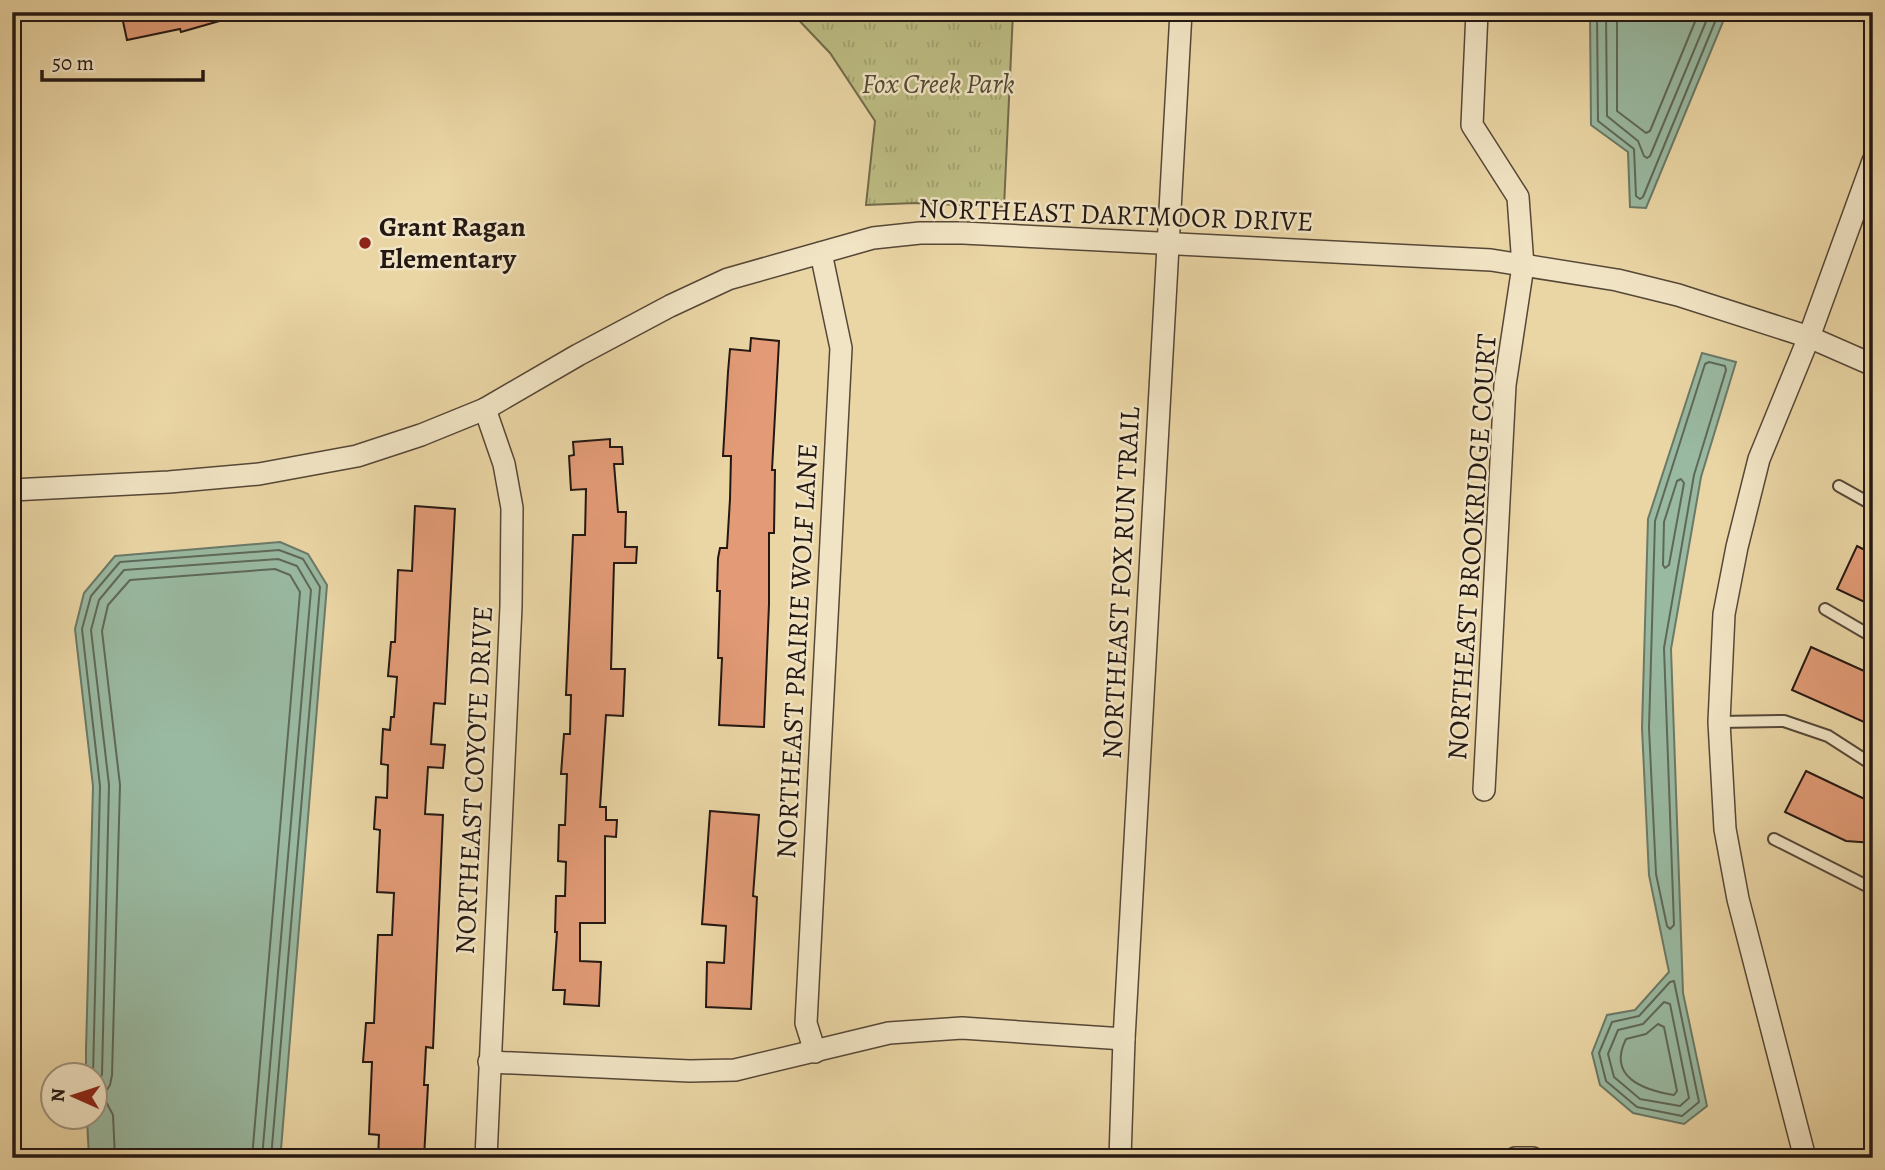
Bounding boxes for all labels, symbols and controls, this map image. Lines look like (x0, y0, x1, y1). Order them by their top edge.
scale bar (42, 38, 203, 82)
text: 50 m (52, 49, 94, 77)
park label: Fox Creek Park (861, 65, 1015, 103)
street label: NORTHEAST DARTMOOR DRIVE (918, 189, 1314, 241)
place label: Grant Ragan Elementary (379, 208, 526, 278)
marker: Grant Ragan Elementary (357, 235, 373, 251)
street label: NORTHEAST BROOKRIDGE COURT (1438, 333, 1506, 761)
street label: NORTHEAST FOX RUN TRAIL (1093, 405, 1149, 760)
street label: NORTHEAST PRAIRIE WOLF LANE (767, 442, 827, 860)
street label: NORTHEAST COYOTE DRIVE (446, 605, 502, 955)
north arrow (38, 1062, 108, 1132)
text: N (45, 1087, 71, 1103)

